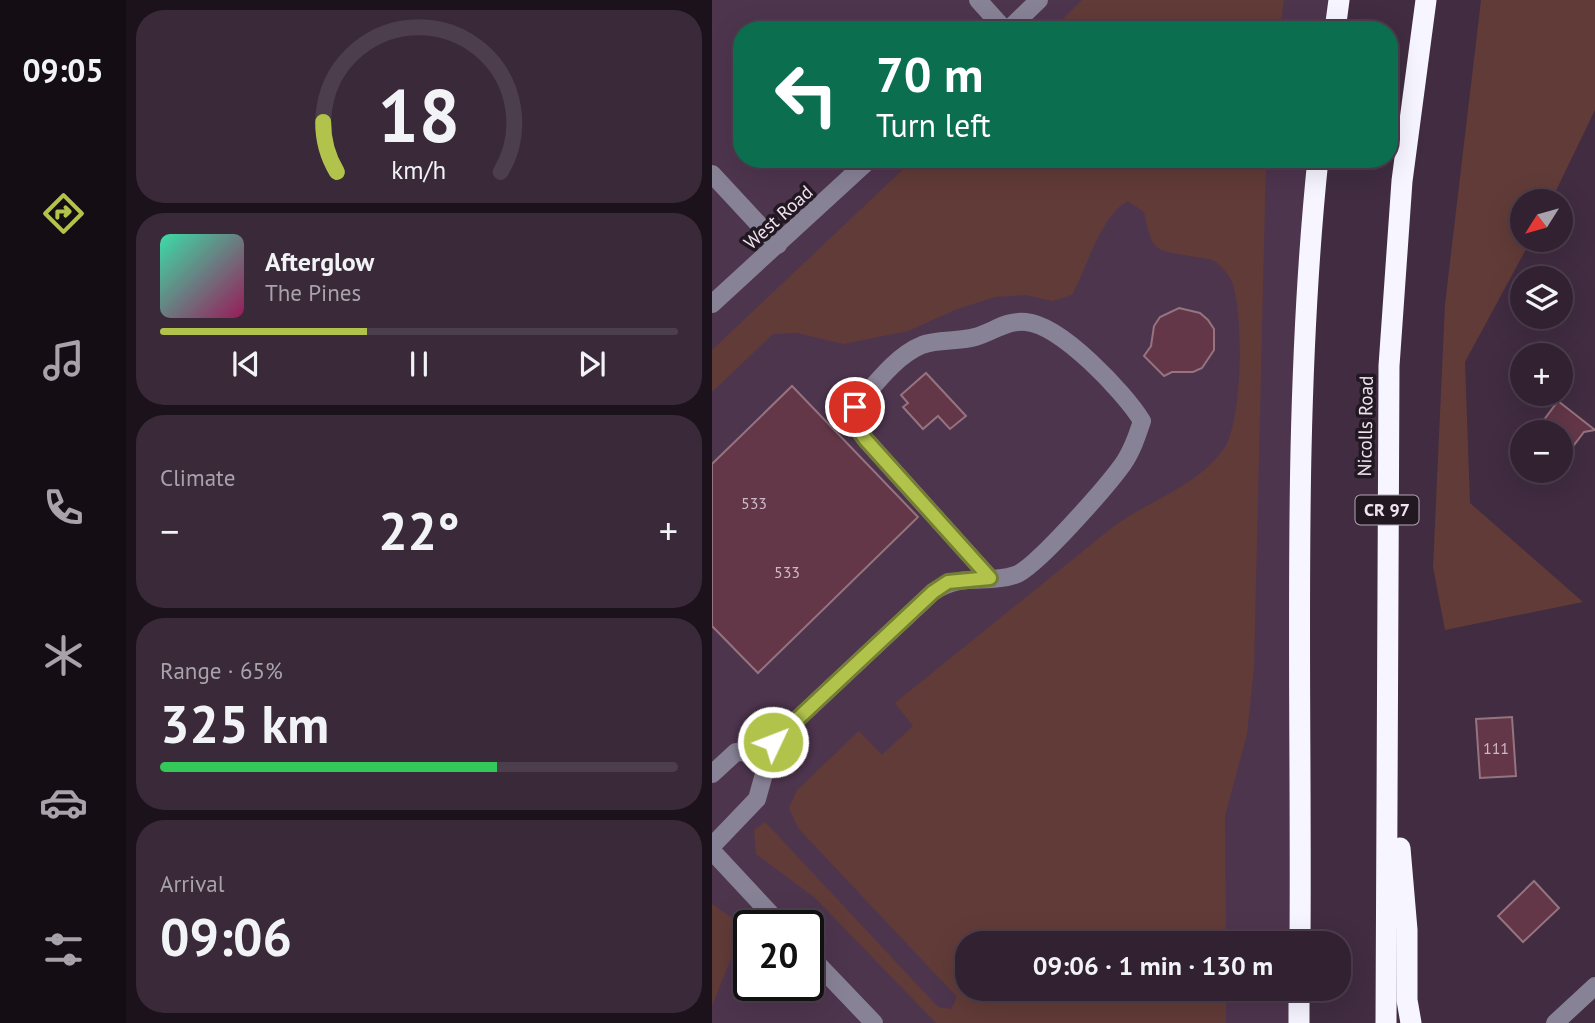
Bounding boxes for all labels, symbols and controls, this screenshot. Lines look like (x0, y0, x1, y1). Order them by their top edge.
text: 70 m (876, 42, 983, 106)
text: 09:05 (22, 49, 104, 91)
icon: left (761, 49, 852, 140)
text: 18 (378, 69, 460, 163)
text: Turn left (876, 104, 991, 146)
text: km/h (392, 154, 446, 186)
street label: West Road (739, 180, 817, 254)
icon: directions (39, 189, 88, 238)
north arrow (1510, 189, 1573, 252)
map controls (1510, 189, 1573, 483)
text: Afterglow (265, 245, 374, 278)
button: layers (1510, 266, 1573, 329)
text: The Pines (265, 278, 361, 307)
icon: music (39, 336, 88, 385)
button: + (1510, 343, 1573, 406)
icon: previous (227, 345, 265, 383)
icon: pause (400, 345, 438, 383)
icon: next (573, 345, 611, 383)
street label: Nicolls Road (1352, 376, 1378, 476)
pin (825, 377, 885, 437)
icon: arrive (836, 388, 874, 426)
button: − (1510, 420, 1573, 483)
text: Climate (160, 463, 235, 492)
icon: phone (39, 483, 88, 532)
house number: 533 (741, 493, 767, 513)
road number: CR 97 (1356, 496, 1418, 524)
text: 22° (378, 497, 460, 564)
text: − (160, 506, 179, 555)
text: + (659, 506, 678, 555)
house number: 533 (774, 562, 800, 582)
icon: climate (39, 631, 88, 680)
text: Range · 65% (160, 656, 283, 685)
text: 325 km (160, 690, 329, 757)
position arrow (736, 705, 810, 779)
house number: 111 (1483, 738, 1509, 758)
icon: car (39, 778, 88, 827)
text: Arrival (160, 869, 224, 898)
text: 09:06 (160, 903, 292, 970)
speed limit sign: 20 (733, 910, 824, 1001)
icon: filters (39, 925, 88, 974)
text: 09:06 · 1 min · 130 m (1033, 949, 1273, 982)

